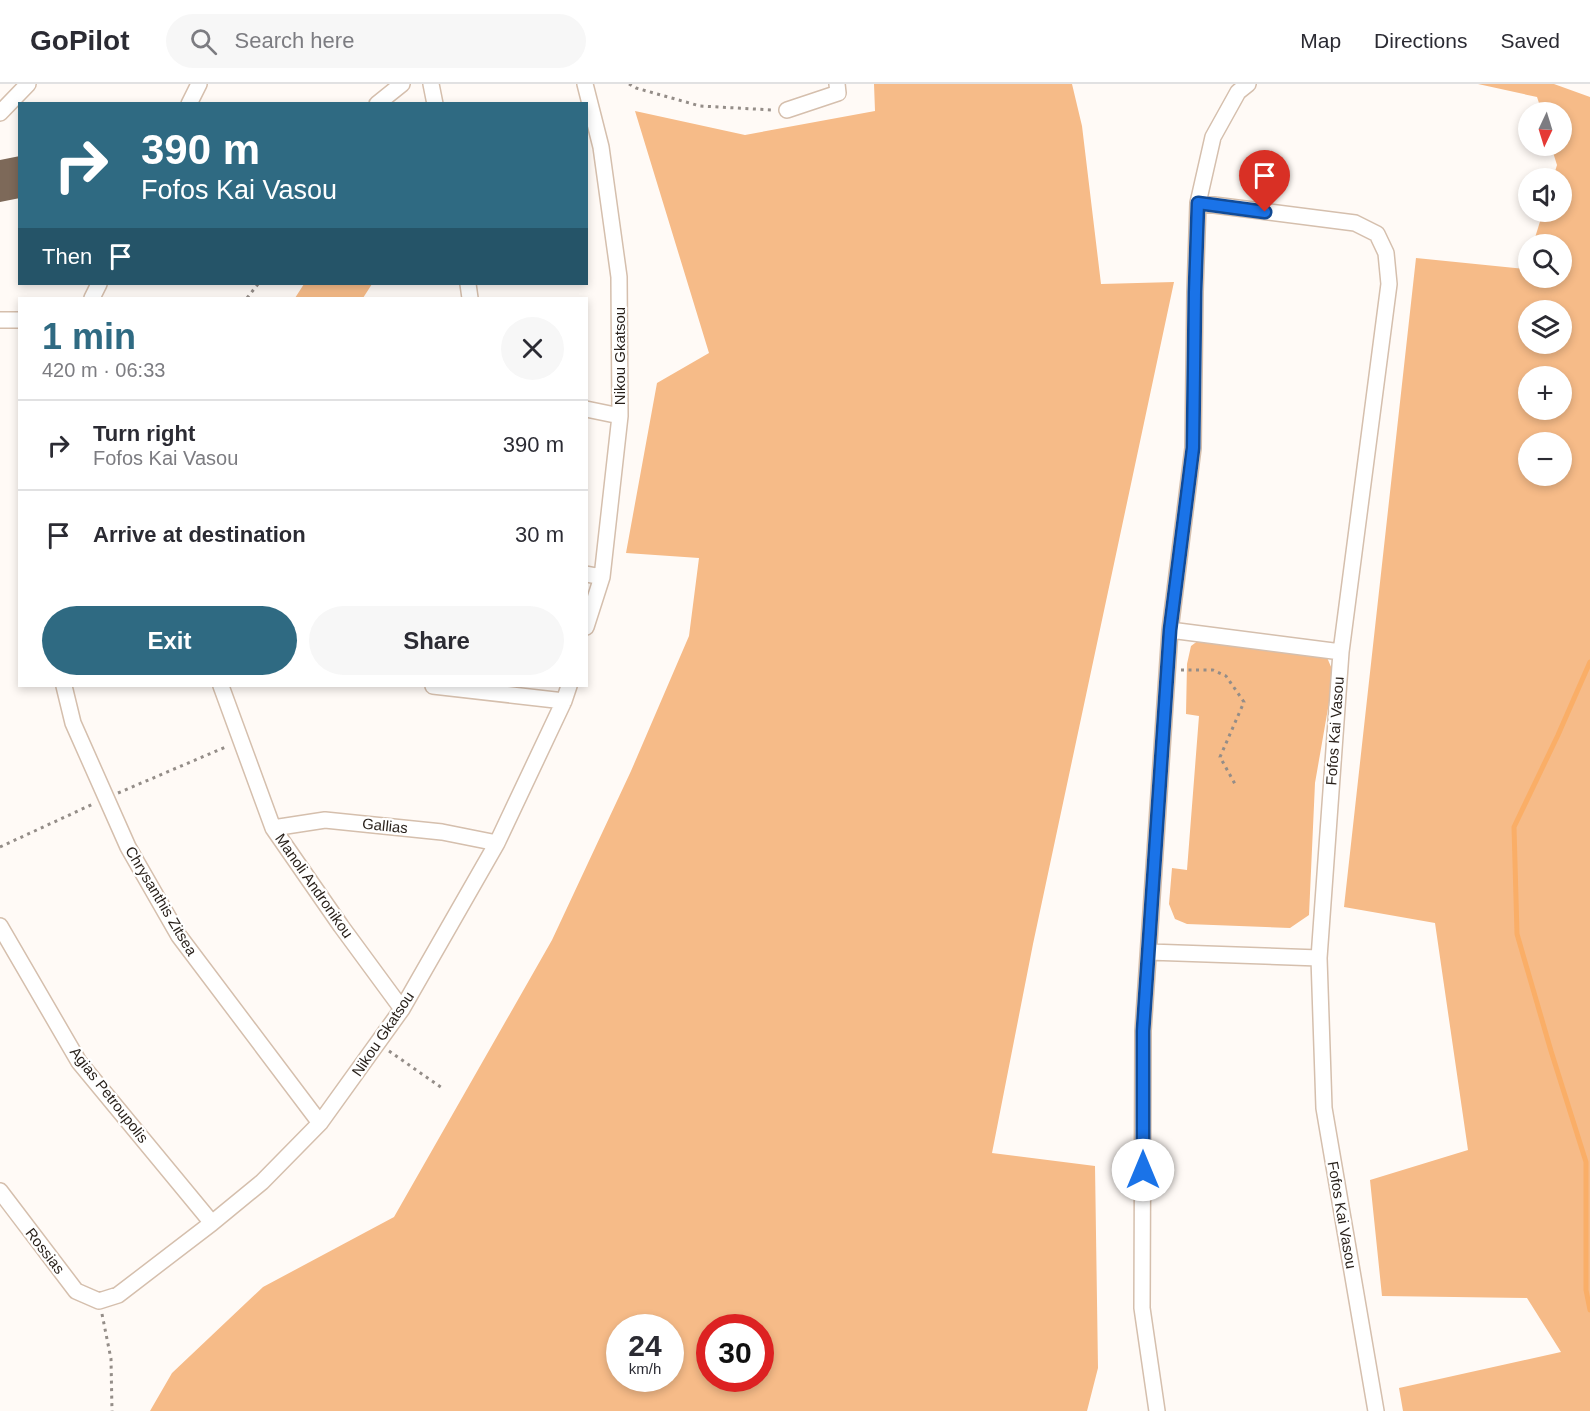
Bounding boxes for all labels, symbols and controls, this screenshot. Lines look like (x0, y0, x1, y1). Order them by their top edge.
search box (166, 14, 586, 68)
text: GoPilot (30, 25, 130, 56)
icon: search (187, 25, 220, 58)
text: Search here (235, 28, 354, 53)
text: Map (1300, 29, 1341, 52)
text: Directions (1374, 29, 1467, 52)
text: Saved (1500, 29, 1560, 52)
north arrow (1518, 102, 1572, 156)
map controls (1518, 102, 1572, 486)
icon: right (42, 126, 120, 204)
text: 390 m (141, 126, 260, 173)
pin (1239, 150, 1290, 212)
icon: arrive (1248, 159, 1281, 192)
button: sound (1518, 168, 1572, 222)
text: Fofos Kai Vasou (141, 175, 337, 205)
button: search (1518, 234, 1572, 288)
icon: arrive (104, 240, 137, 273)
text: Then (42, 244, 92, 269)
button: layers (1518, 300, 1572, 354)
street label: Nikou Gkatsou (611, 307, 628, 405)
text: 1 min (42, 316, 136, 357)
button: close (501, 317, 564, 380)
text: 420 m · 06:33 (42, 359, 165, 381)
button: + (1518, 366, 1572, 420)
text: Turn right (93, 421, 195, 446)
icon: right (42, 429, 75, 462)
text: 390 m (503, 432, 564, 457)
button: − (1518, 432, 1572, 486)
text: Fofos Kai Vasou (93, 447, 238, 469)
icon: arrive (42, 519, 75, 552)
text: Arrive at destination (93, 522, 306, 547)
text: 30 m (515, 522, 564, 547)
button: Exit (42, 606, 297, 675)
button: Share (309, 606, 564, 675)
street label: Fofos Kai Vasou (1322, 676, 1347, 786)
street label: Gallias (361, 815, 409, 836)
street label: Manoli Andronikou (272, 830, 357, 941)
street label: Chrysanthis Zitsea (122, 843, 201, 959)
street label: Nikou Gkatsou (348, 988, 417, 1079)
street label: Agias Petroupolis (67, 1043, 152, 1146)
position arrow (1111, 1138, 1175, 1202)
street label: Fofos Kai Vasou (1325, 1160, 1360, 1270)
street label: Rossias (22, 1224, 69, 1277)
speed limit sign: 30 (696, 1314, 774, 1392)
text: 24 (628, 1329, 662, 1362)
text: km/h (629, 1360, 661, 1377)

